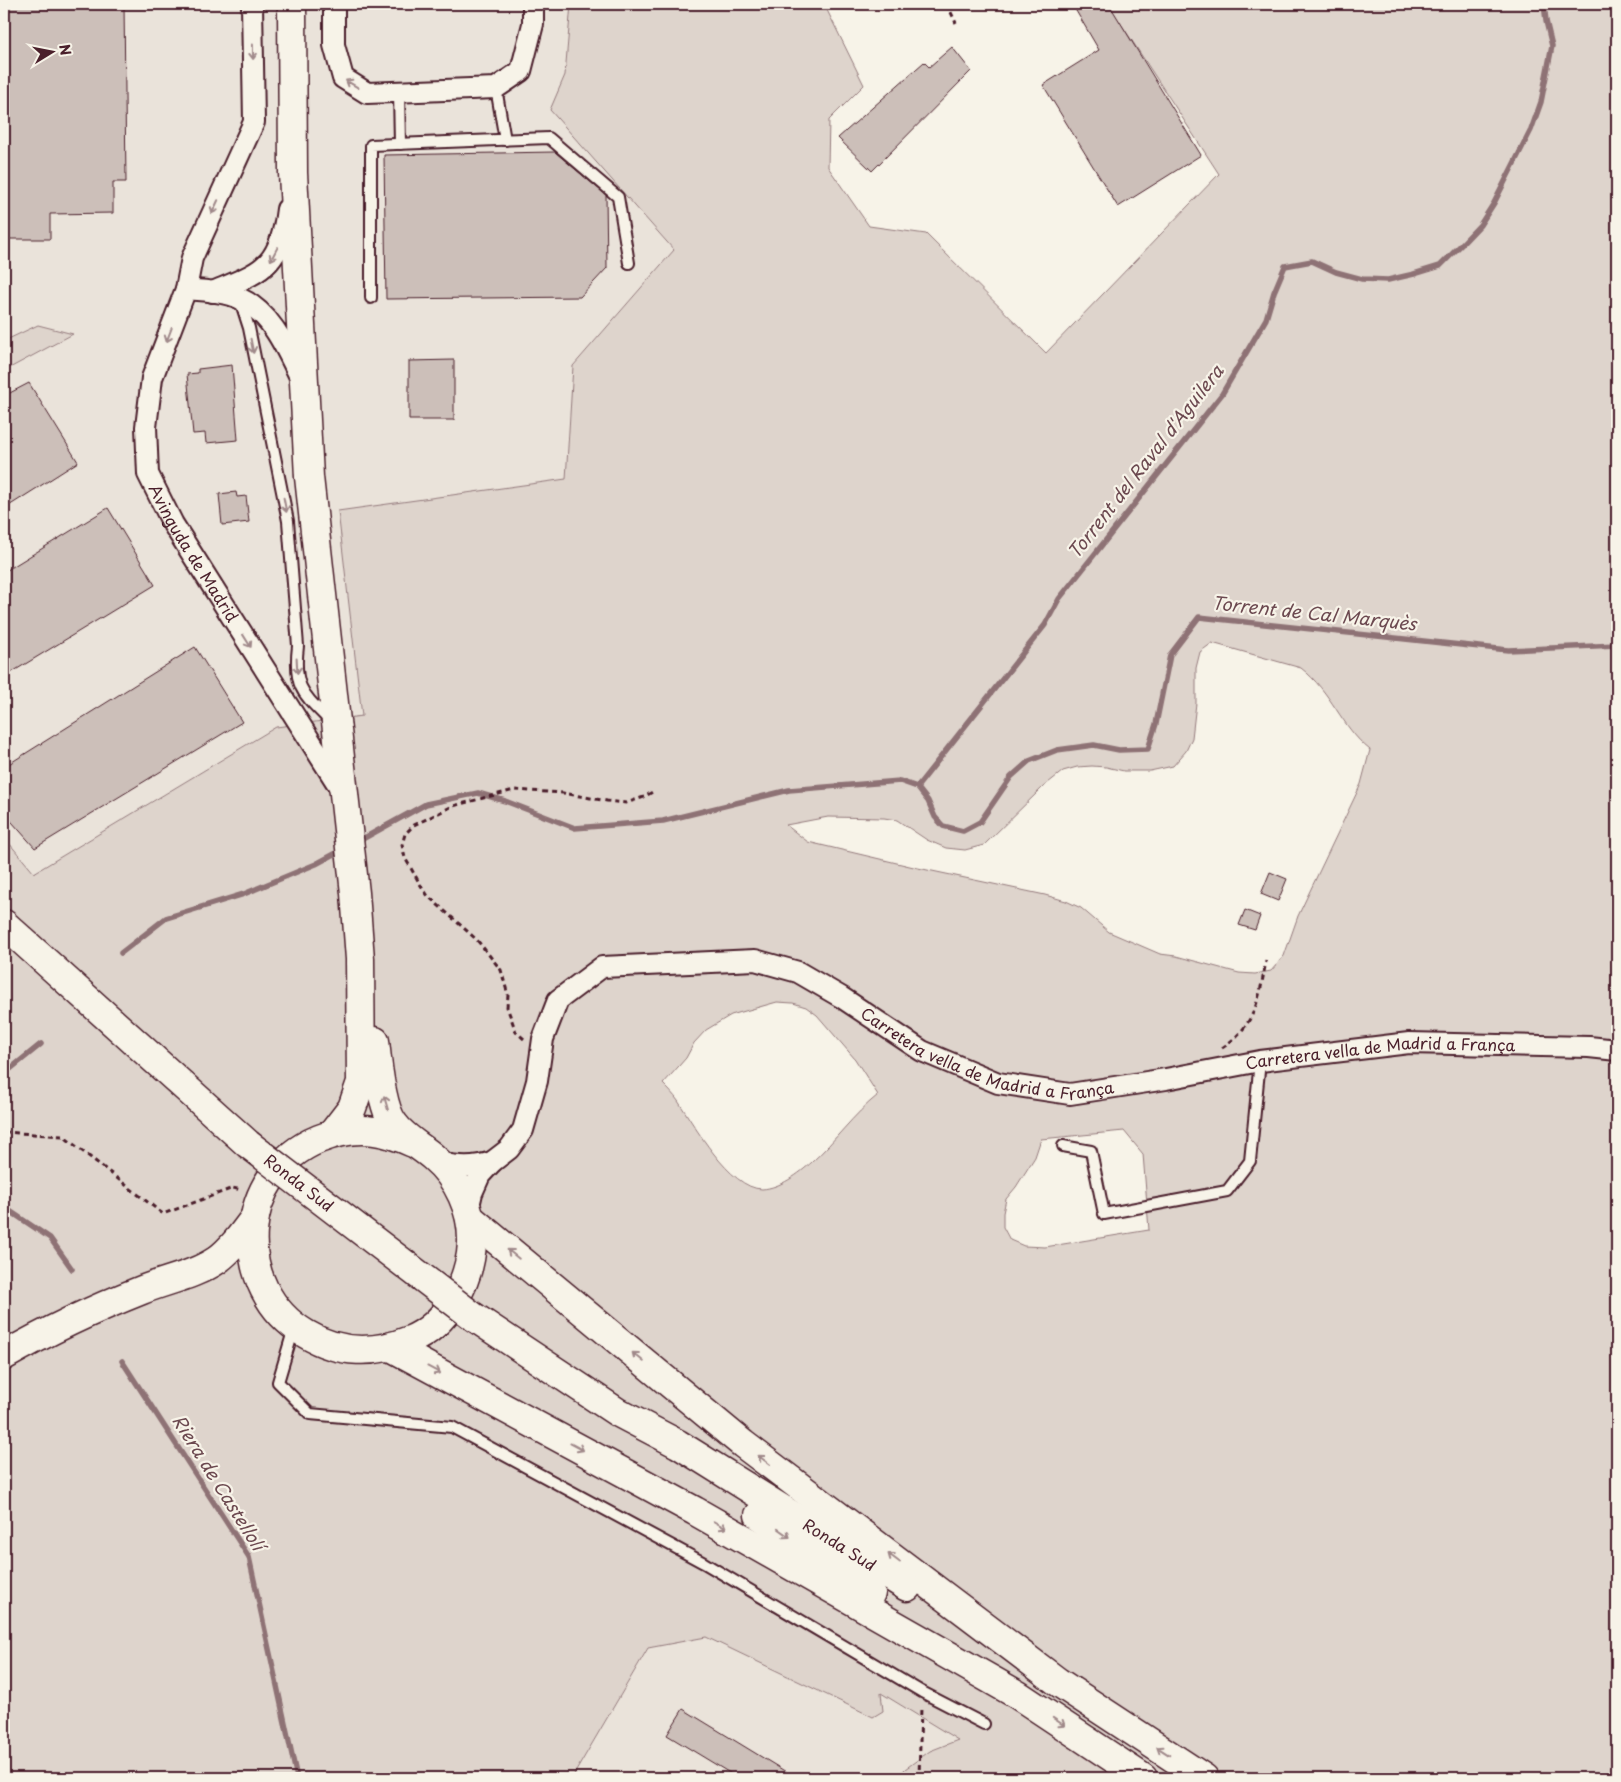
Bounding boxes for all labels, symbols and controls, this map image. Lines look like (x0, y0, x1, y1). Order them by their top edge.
north arrow (28, 28, 78, 78)
text: N (54, 42, 77, 57)
one-way arrow (248, 44, 258, 60)
one-way arrow (346, 79, 360, 89)
one-way arrow (210, 199, 220, 214)
one-way arrow (269, 246, 279, 261)
one-way arrow (164, 326, 173, 342)
one-way arrow (248, 337, 257, 353)
water label: Torrent del Raval d'Aguilera (1060, 358, 1230, 564)
street label: Avinguda de Madrid (144, 479, 245, 626)
one-way arrow (280, 497, 290, 513)
water label: Torrent de Cal Marquès (1211, 588, 1419, 637)
one-way arrow (243, 634, 253, 648)
one-way arrow (293, 658, 302, 674)
street label: Carretera vella de Madrid a França (856, 1001, 1116, 1105)
street label: Carretera vella de Madrid a França (1243, 1030, 1516, 1075)
one-way arrow (381, 1096, 391, 1112)
street label: Ronda Sud (259, 1148, 339, 1217)
one-way arrow (507, 1248, 520, 1259)
one-way arrow (632, 1352, 645, 1363)
one-way arrow (426, 1366, 441, 1375)
water label: Riera de Castellolí (167, 1409, 274, 1559)
one-way arrow (569, 1443, 584, 1453)
one-way arrow (758, 1454, 771, 1465)
street label: Ronda Sud (799, 1512, 881, 1576)
one-way arrow (712, 1521, 726, 1531)
one-way arrow (777, 1528, 791, 1538)
one-way arrow (888, 1552, 901, 1563)
one-way arrow (1052, 1717, 1066, 1728)
one-way arrow (1156, 1746, 1170, 1757)

